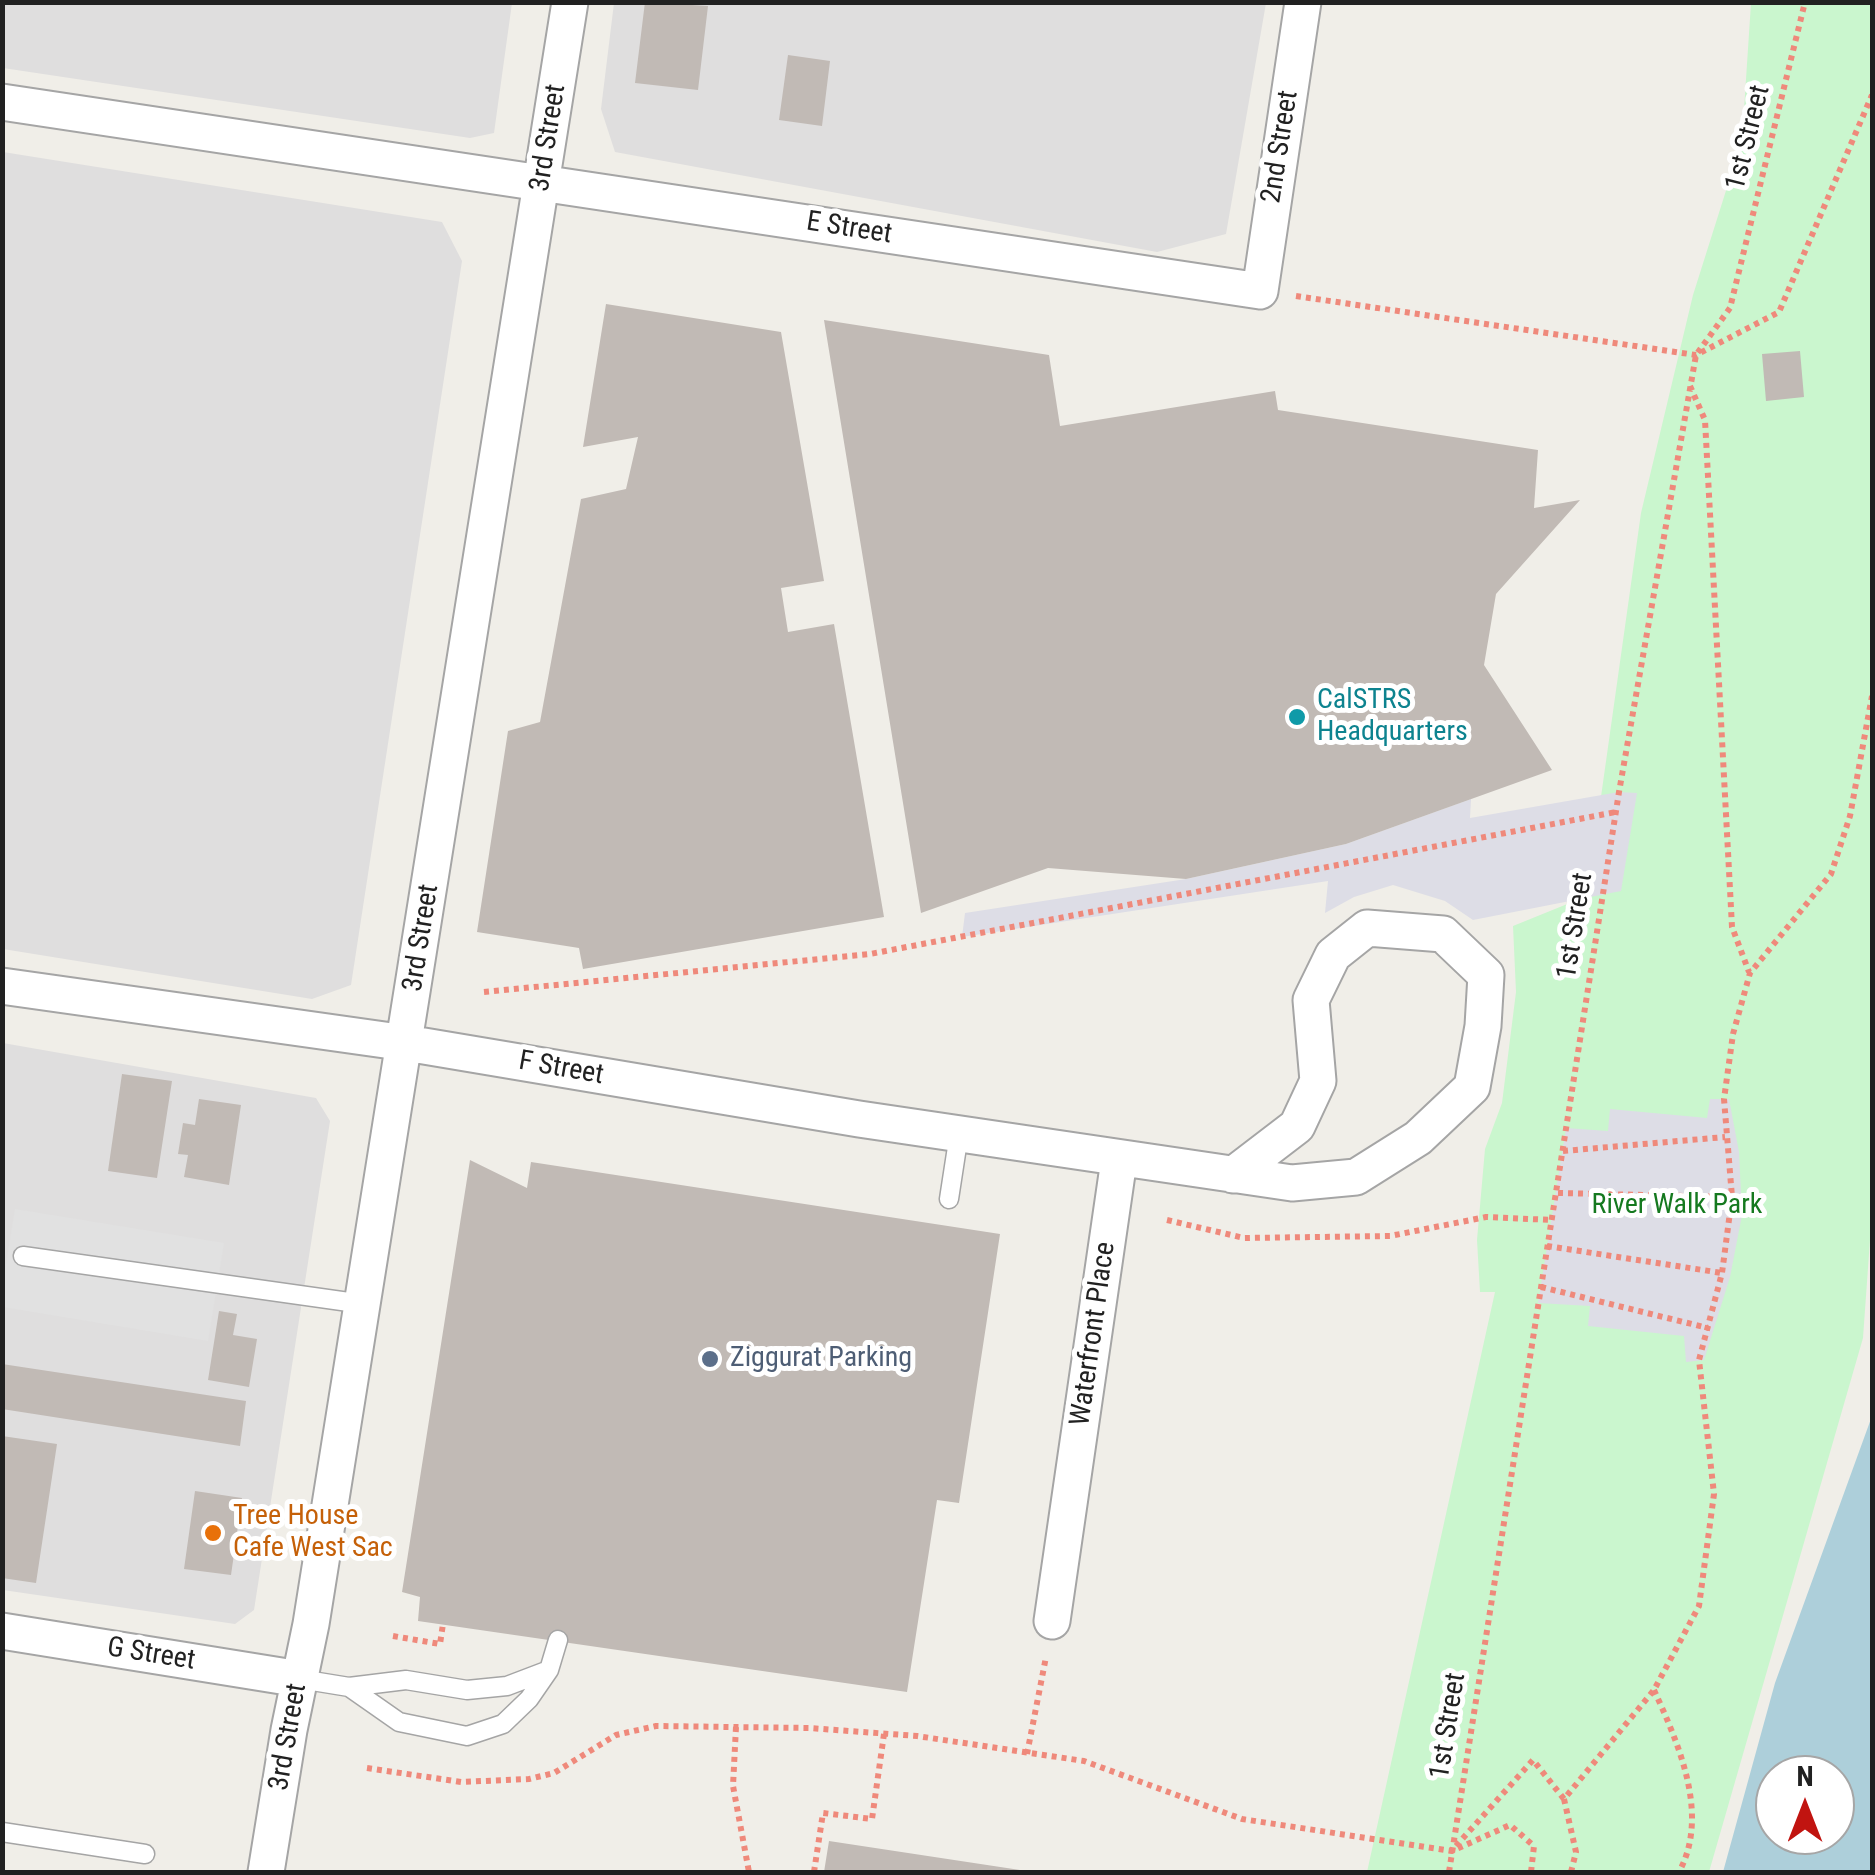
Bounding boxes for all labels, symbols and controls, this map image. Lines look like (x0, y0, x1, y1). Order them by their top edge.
street label: 3rd Street (524, 82, 574, 194)
street label: 1st Street (1720, 82, 1778, 194)
street label: 2nd Street (1256, 88, 1306, 206)
street label: E Street (804, 206, 894, 252)
place label: CalSTRS Headquarters (1317, 684, 1468, 750)
marker: CalSTRS Headquarters (1286, 706, 1308, 728)
street label: 1st Street (1551, 871, 1601, 981)
street label: 3rd Street (397, 882, 447, 994)
street label: F Street (516, 1045, 606, 1093)
park label: River Walk Park (1592, 1189, 1762, 1223)
street label: Waterfront Place (1064, 1240, 1124, 1428)
place label: Ziggurat Parking (730, 1342, 912, 1376)
marker: Ziggurat Parking (699, 1348, 721, 1370)
place label: Tree House Cafe West Sac (233, 1500, 393, 1566)
marker: Tree House Cafe West Sac (202, 1522, 224, 1544)
street label: G Street (105, 1631, 197, 1679)
street label: 1st Street (1424, 1671, 1474, 1781)
street label: 3rd Street (263, 1681, 315, 1793)
north arrow (1755, 1755, 1855, 1855)
text: N (1796, 1760, 1814, 1793)

